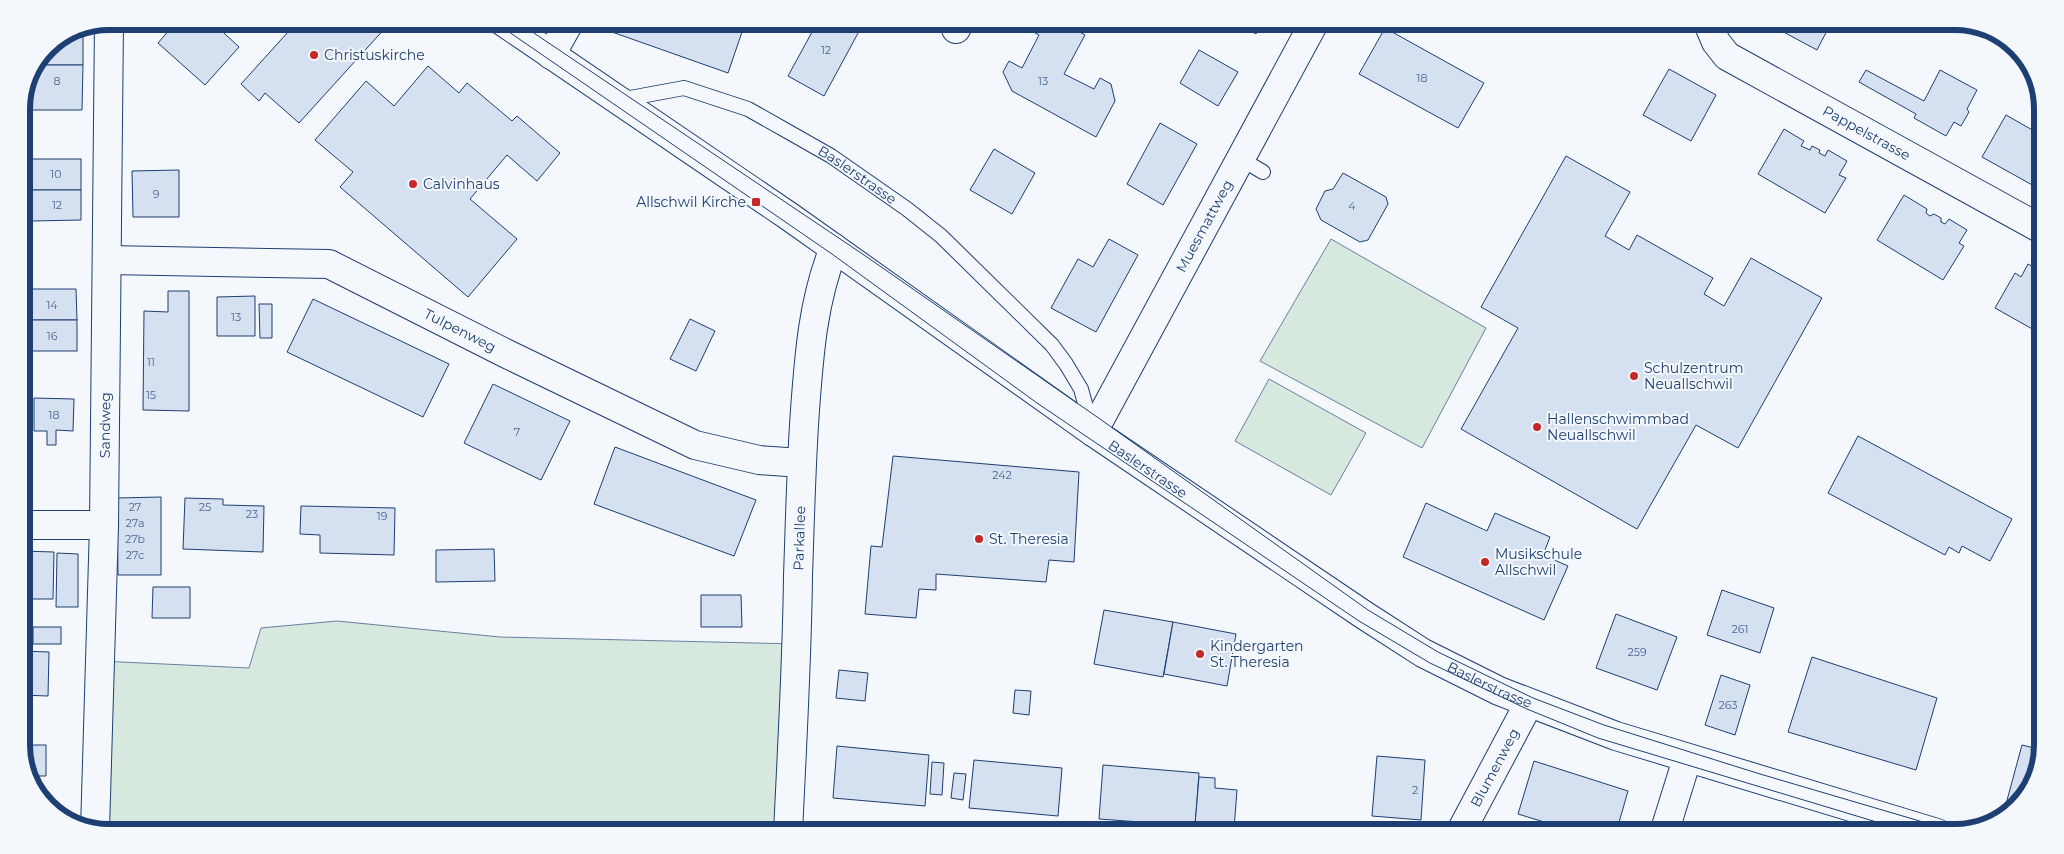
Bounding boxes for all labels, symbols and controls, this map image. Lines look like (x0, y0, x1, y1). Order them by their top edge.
house number: 12 (821, 43, 831, 57)
place label: Christuskirche (324, 46, 425, 64)
marker: Christuskirche (308, 49, 320, 61)
house number: 18 (1417, 71, 1428, 85)
house number: 8 (53, 74, 61, 88)
house number: 13 (1038, 74, 1048, 88)
street label: Pappelstrasse (1820, 101, 1914, 164)
street label: Baslerstrasse (815, 142, 900, 208)
house number: 10 (50, 167, 62, 181)
place label: Calvinhaus (423, 175, 500, 193)
street label: Muesmattweg (1172, 177, 1236, 275)
marker: Calvinhaus (407, 178, 419, 190)
house number: 9 (153, 187, 160, 201)
place label: Allschwil Kirche (636, 193, 746, 211)
marker: Allschwil Kirche (750, 196, 762, 208)
house number: 12 (52, 198, 62, 212)
house number: 4 (1348, 199, 1356, 213)
house number: 14 (46, 298, 58, 312)
street label: Tulpenweg (421, 305, 499, 356)
house number: 13 (231, 310, 241, 324)
house number: 16 (47, 329, 58, 343)
house number: 11 (147, 355, 155, 369)
place label: Schulzentrum Neuallschwil (1644, 359, 1744, 393)
marker: Schulzentrum Neuallschwil (1628, 370, 1640, 382)
house number: 15 (146, 388, 156, 402)
street label: Sandweg (96, 392, 114, 458)
house number: 18 (49, 408, 60, 422)
place label: Hallenschwimmbad Neuallschwil (1547, 410, 1689, 444)
marker: Hallenschwimmbad Neuallschwil (1531, 421, 1543, 433)
house number: 7 (514, 425, 520, 439)
street label: Baslerstrasse (1105, 436, 1191, 502)
house number: 242 (992, 468, 1012, 482)
house number: 27 (129, 500, 141, 514)
house number: 25 (199, 500, 211, 514)
street label: Parkallee (789, 506, 809, 571)
house number: 23 (246, 507, 258, 521)
house number: 19 (377, 509, 388, 523)
house number: 27a (126, 516, 144, 530)
place label: St. Theresia (989, 530, 1069, 548)
house number: 27b (125, 532, 145, 546)
marker: St. Theresia (973, 533, 985, 545)
place label: Musikschule Allschwil (1495, 545, 1582, 579)
house number: 27c (126, 548, 144, 562)
marker: Musikschule Allschwil (1479, 556, 1491, 568)
house number: 261 (1732, 622, 1748, 636)
place label: Kindergarten St. Theresia (1210, 637, 1304, 671)
house number: 259 (1627, 645, 1647, 659)
marker: Kindergarten St. Theresia (1194, 648, 1206, 660)
street label: Baslerstrasse (1444, 658, 1535, 712)
house number: 263 (1718, 698, 1738, 712)
street label: Blumenweg (1466, 725, 1523, 810)
house number: 2 (1412, 783, 1418, 797)

